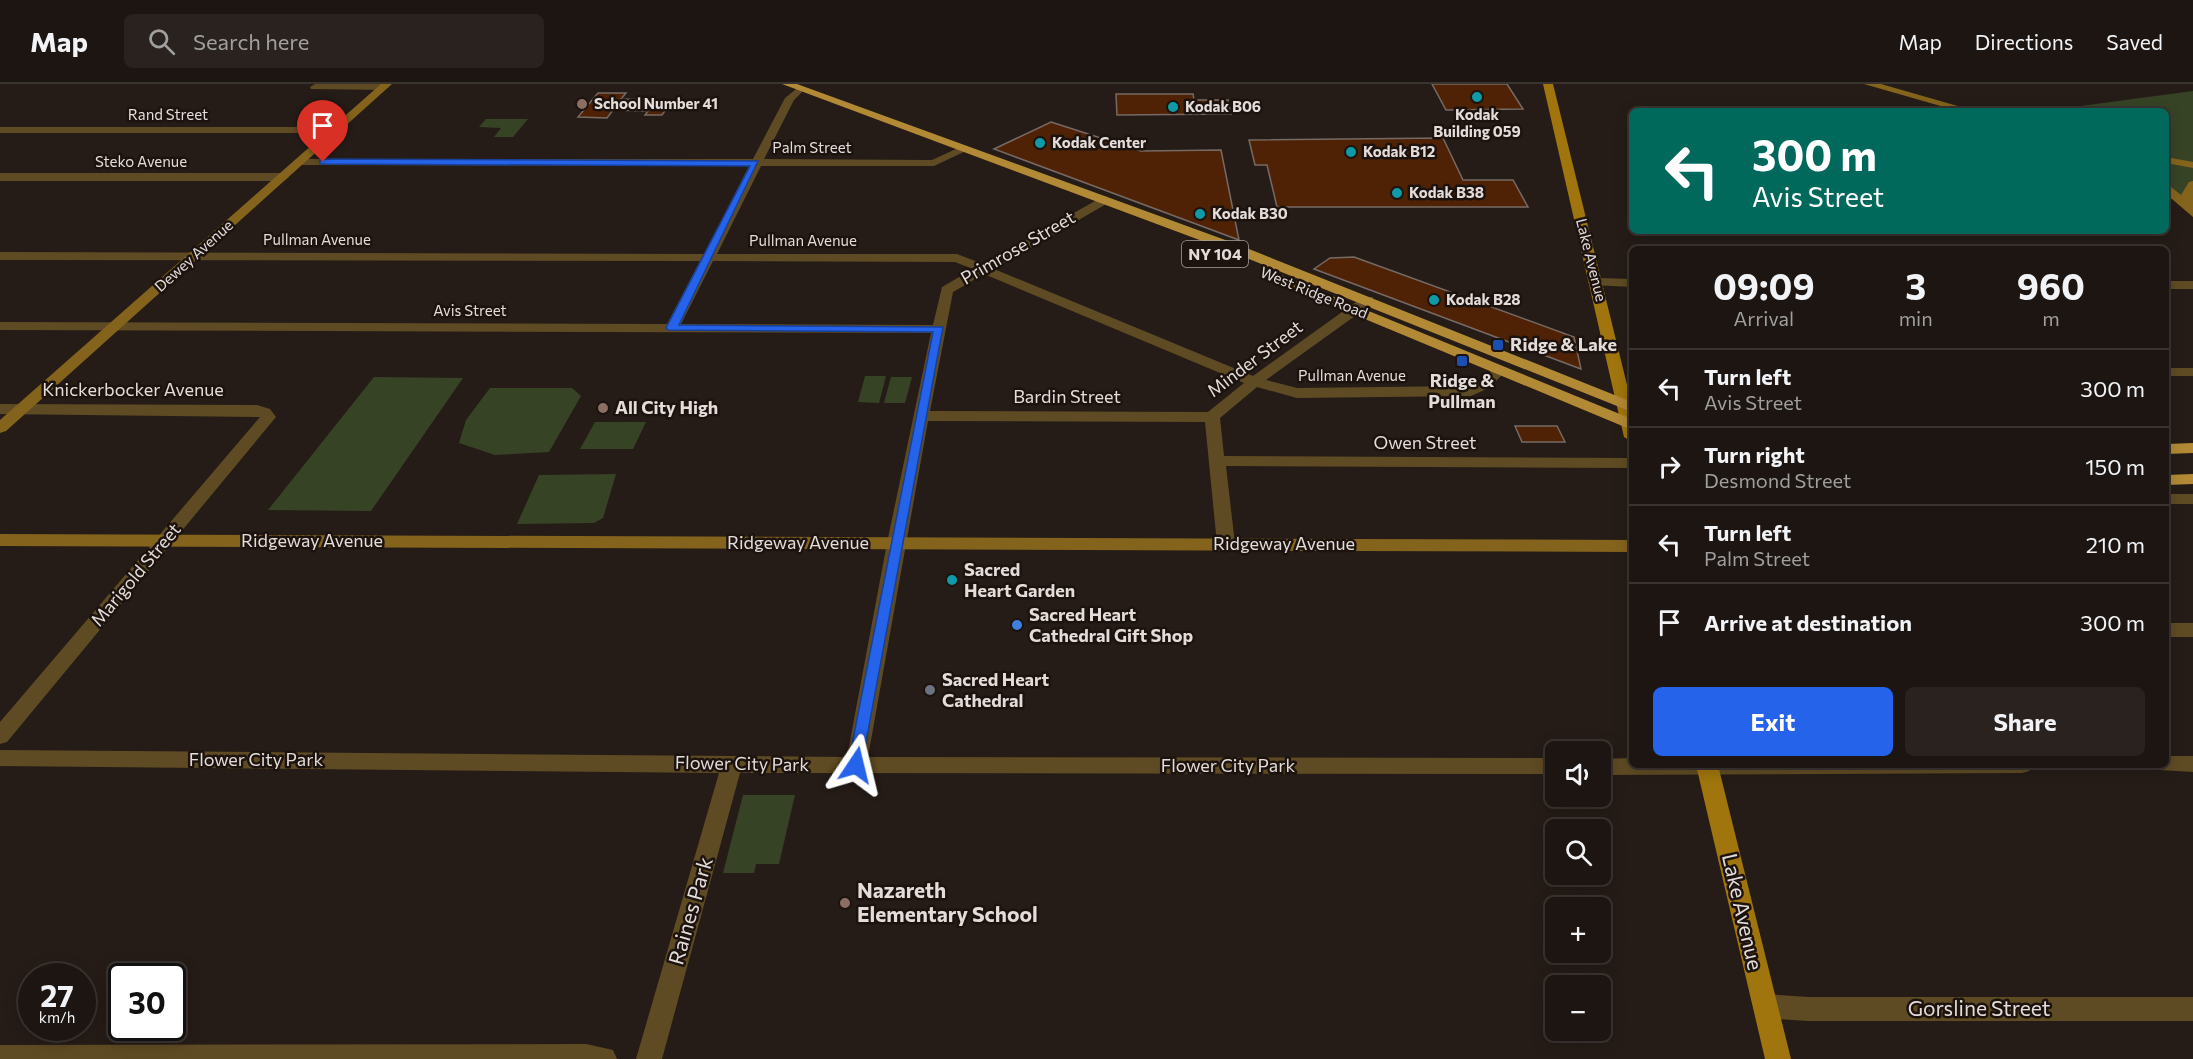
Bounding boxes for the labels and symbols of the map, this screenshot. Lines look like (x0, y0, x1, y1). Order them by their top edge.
marker: Kodak Building 059 (1470, 90, 1484, 104)
place label: School Number 41 (594, 94, 718, 112)
marker: School Number 41 (575, 97, 589, 111)
place label: Kodak B06 (1185, 97, 1261, 115)
pin (297, 100, 348, 162)
marker: Kodak B06 (1166, 100, 1180, 114)
street label: Rand Street (128, 105, 208, 123)
place label: Kodak Building 059 (1433, 105, 1521, 140)
place label: Kodak Center (1052, 133, 1146, 151)
marker: Kodak Center (1033, 136, 1047, 150)
street label: Palm Street (772, 138, 852, 156)
place label: Kodak B12 (1363, 142, 1435, 160)
marker: Kodak B12 (1344, 145, 1358, 159)
street label: Steko Avenue (95, 152, 187, 170)
place label: Kodak B38 (1409, 183, 1484, 201)
marker: Kodak B38 (1390, 186, 1404, 200)
place label: Kodak B30 (1212, 204, 1288, 222)
street label: Primrose Street (956, 206, 1079, 289)
marker: Kodak B30 (1193, 207, 1207, 221)
street label: Dewey Avenue (151, 215, 236, 295)
street label: Lake Avenue (1573, 216, 1611, 303)
street label: Pullman Avenue (263, 230, 371, 248)
street label: Pullman Avenue (749, 231, 857, 249)
road number: NY 104 (1182, 241, 1248, 267)
street label: West Ridge Road (1258, 262, 1371, 322)
place label: Kodak B28 (1446, 290, 1521, 308)
marker: Kodak B28 (1427, 293, 1441, 307)
street label: Avis Street (433, 301, 507, 319)
street label: Minder Street (1202, 315, 1306, 401)
place label: Ridge & Lake (1510, 333, 1617, 355)
marker: Ridge & Lake (1491, 338, 1505, 352)
marker: Ridge & Pullman (1455, 354, 1469, 368)
street label: Pullman Avenue (1298, 366, 1406, 384)
place label: Ridge & Pullman (1428, 369, 1496, 412)
street label: Knickerbocker Avenue (42, 378, 224, 400)
street label: Bardin Street (1013, 385, 1121, 407)
place label: All City High (615, 396, 718, 418)
marker: All City High (596, 401, 610, 415)
street label: Owen Street (1374, 431, 1476, 453)
street label: Marigold Street (86, 518, 185, 630)
street label: Ridgeway Avenue (241, 529, 383, 551)
street label: Ridgeway Avenue (727, 531, 869, 553)
street label: Ridgeway Avenue (1213, 532, 1355, 554)
place label: Sacred Heart Garden (964, 558, 1075, 601)
marker: Sacred Heart Garden (945, 573, 959, 587)
place label: Sacred Heart Cathedral Gift Shop (1029, 603, 1193, 646)
marker: Sacred Heart Cathedral Gift Shop (1010, 618, 1024, 632)
place label: Sacred Heart Cathedral (942, 668, 1050, 711)
marker: Sacred Heart Cathedral (923, 683, 937, 697)
position arrow (824, 733, 888, 797)
street label: Flower City Park (189, 748, 323, 770)
street label: Flower City Park (675, 751, 810, 775)
street label: Flower City Park (1161, 754, 1295, 776)
street label: Lake Avenue (1718, 851, 1769, 972)
street label: Raines Park (662, 854, 717, 967)
place label: Nazareth Elementary School (857, 877, 1038, 926)
marker: Nazareth Elementary School (838, 896, 852, 910)
speed limit sign: 30 (108, 963, 186, 1041)
street label: Gorsline Street (1908, 995, 2050, 1020)

